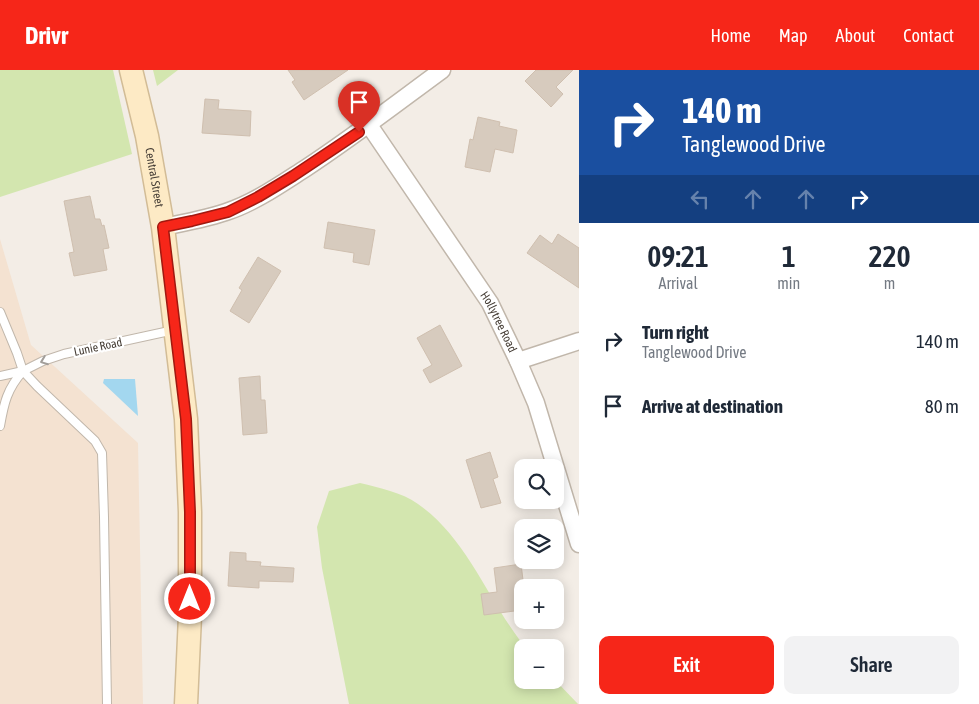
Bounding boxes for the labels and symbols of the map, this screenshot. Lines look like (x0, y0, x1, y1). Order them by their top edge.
pin (338, 81, 380, 132)
street label: Central Street (142, 147, 166, 209)
street label: Hollytree Road (477, 289, 520, 355)
street label: Lunie Road (73, 335, 123, 359)
one-way arrow (40, 355, 48, 365)
position arrow (163, 572, 215, 624)

